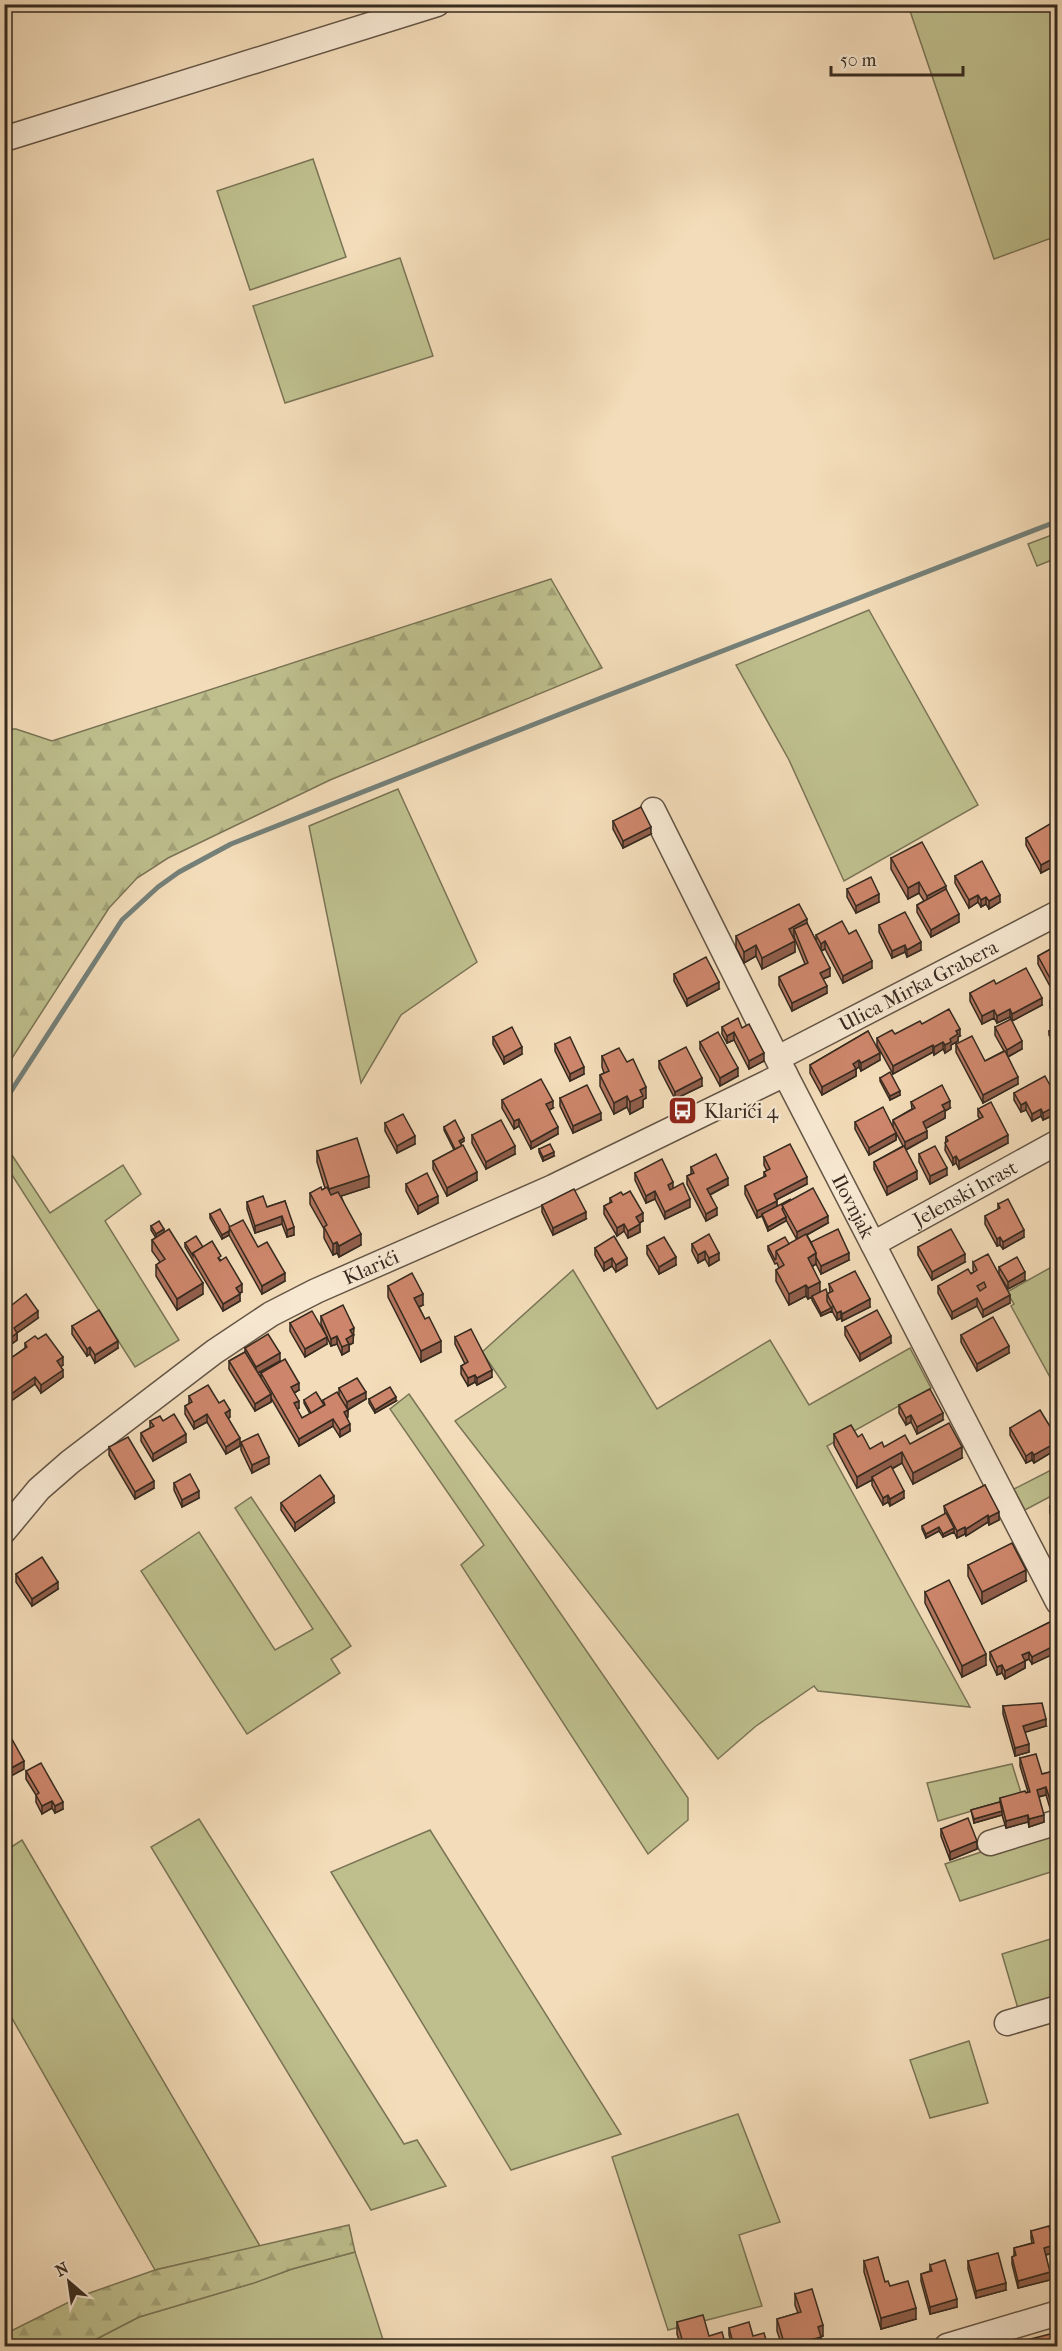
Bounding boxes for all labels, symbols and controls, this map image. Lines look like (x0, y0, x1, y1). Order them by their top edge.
scale bar (831, 39, 963, 77)
text: 50 m (840, 50, 877, 71)
street label: Ulica Mirka Grabera (835, 934, 1002, 1036)
bus stop icon: Klarići 4 (667, 1095, 699, 1127)
place label: Klarići 4 (704, 1100, 780, 1123)
street label: Jelenski hrast (907, 1155, 1021, 1232)
street label: Ilovnjak (827, 1170, 880, 1243)
street label: Klarići (340, 1245, 402, 1289)
north arrow (39, 2252, 99, 2312)
text: N (52, 2258, 73, 2281)

